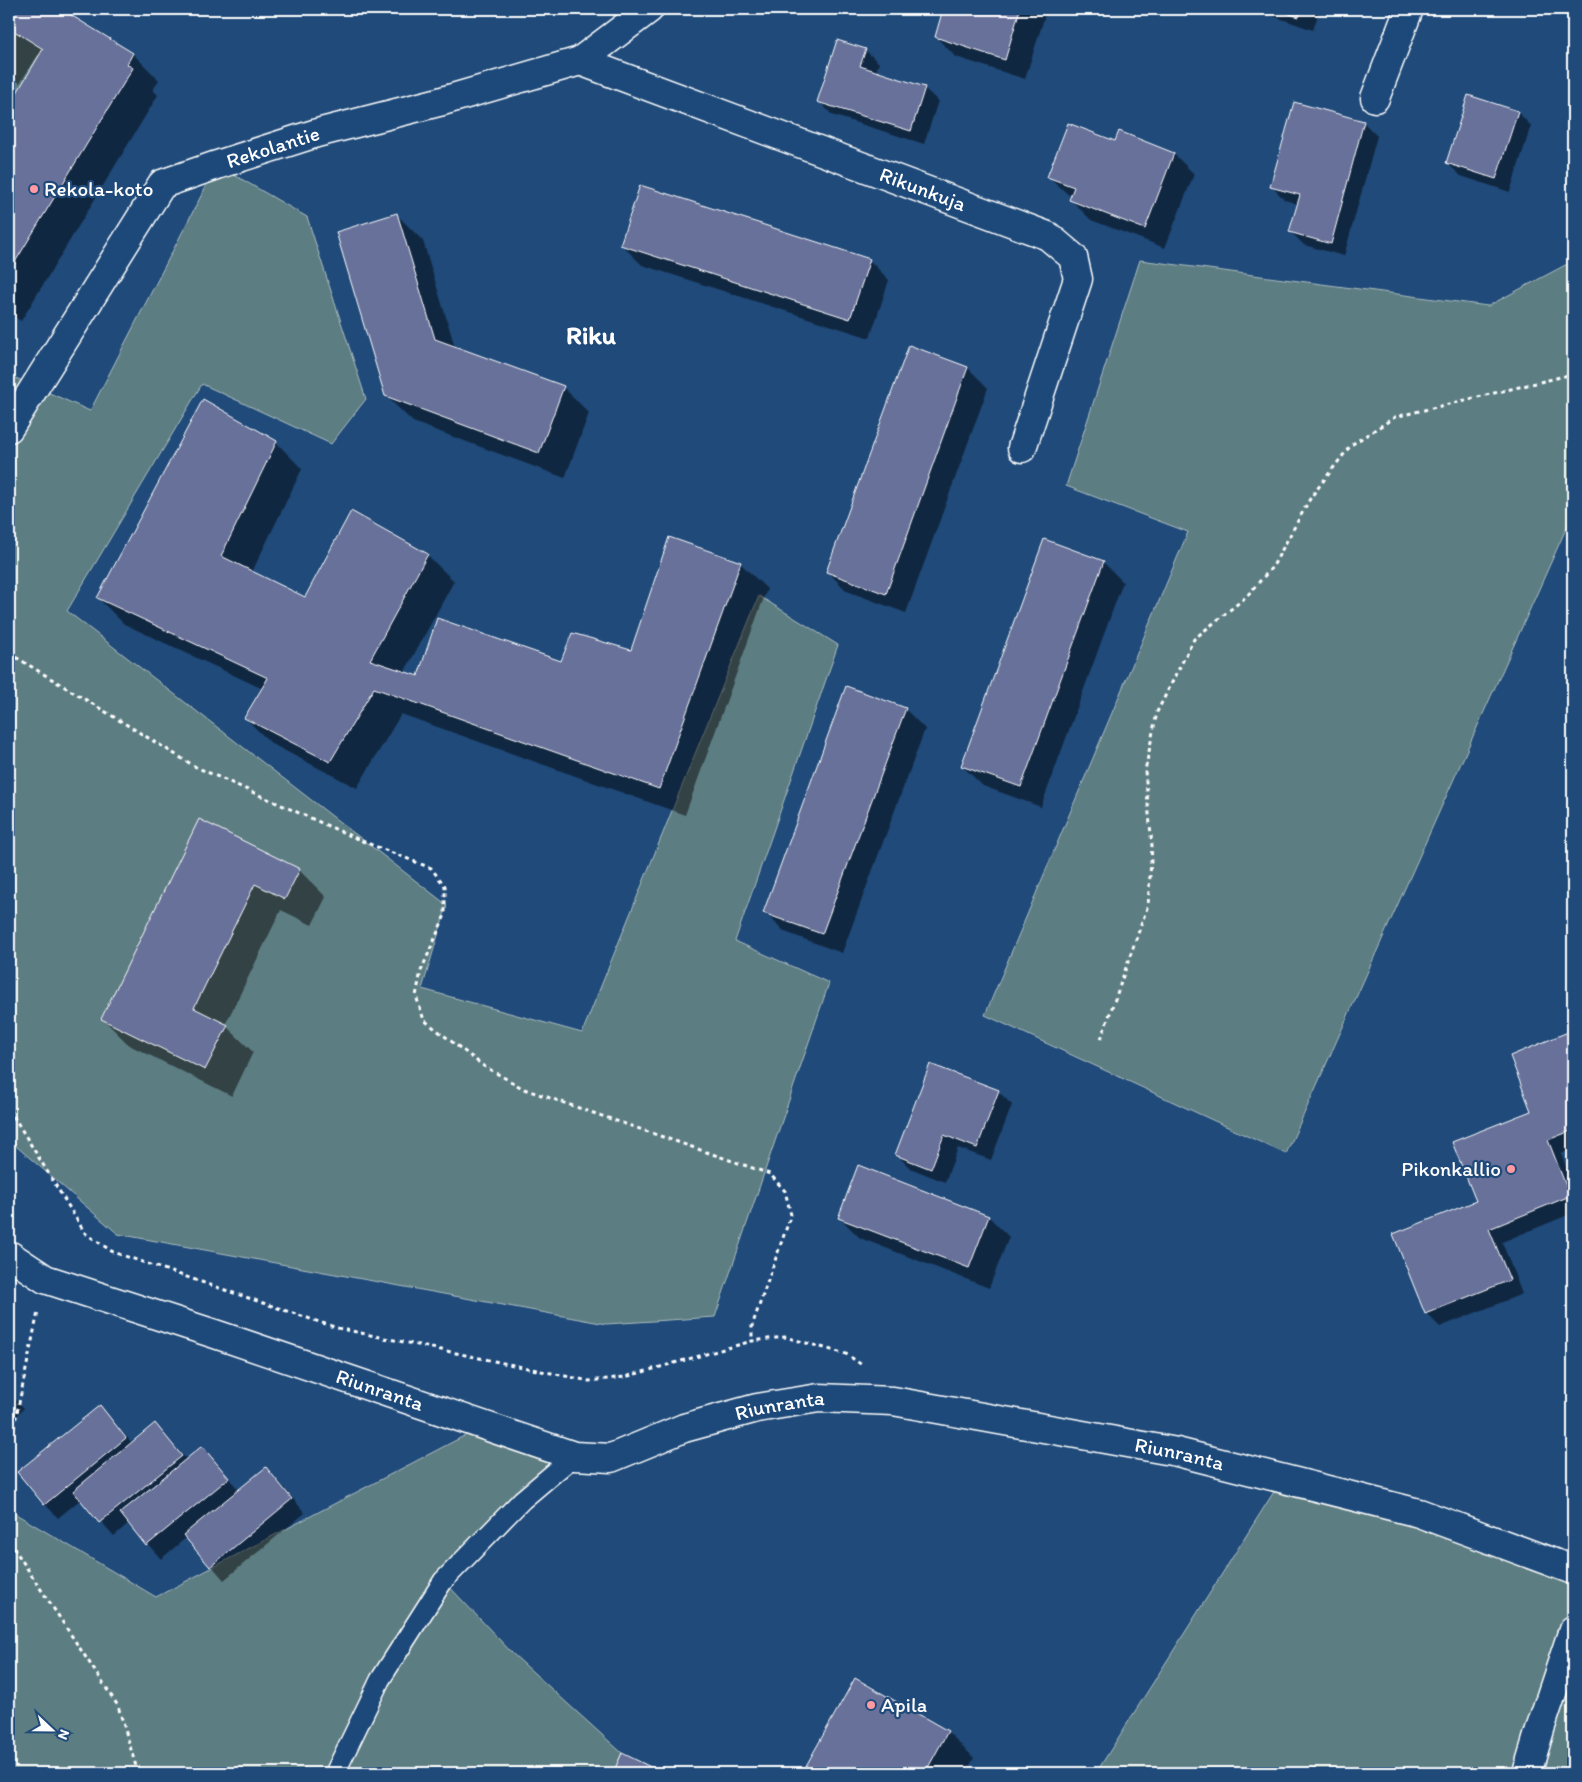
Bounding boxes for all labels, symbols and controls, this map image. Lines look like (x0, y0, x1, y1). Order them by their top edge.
street label: Rekolantie (223, 120, 322, 173)
street label: Rikunkuja (876, 161, 970, 216)
place label: Rekola-koto (44, 176, 153, 201)
marker: Rekola-koto (28, 183, 40, 195)
district label: Riku (566, 319, 617, 351)
place label: Pikonkallio (1401, 1156, 1501, 1181)
marker: Pikonkallio (1505, 1163, 1517, 1175)
street label: Riunranta (333, 1363, 427, 1416)
street label: Riunranta (732, 1385, 826, 1425)
street label: Riunranta (1133, 1432, 1227, 1475)
place label: Apila (881, 1692, 927, 1717)
marker: Apila (865, 1699, 877, 1711)
north arrow (28, 1704, 78, 1754)
text: N (54, 1727, 73, 1742)

